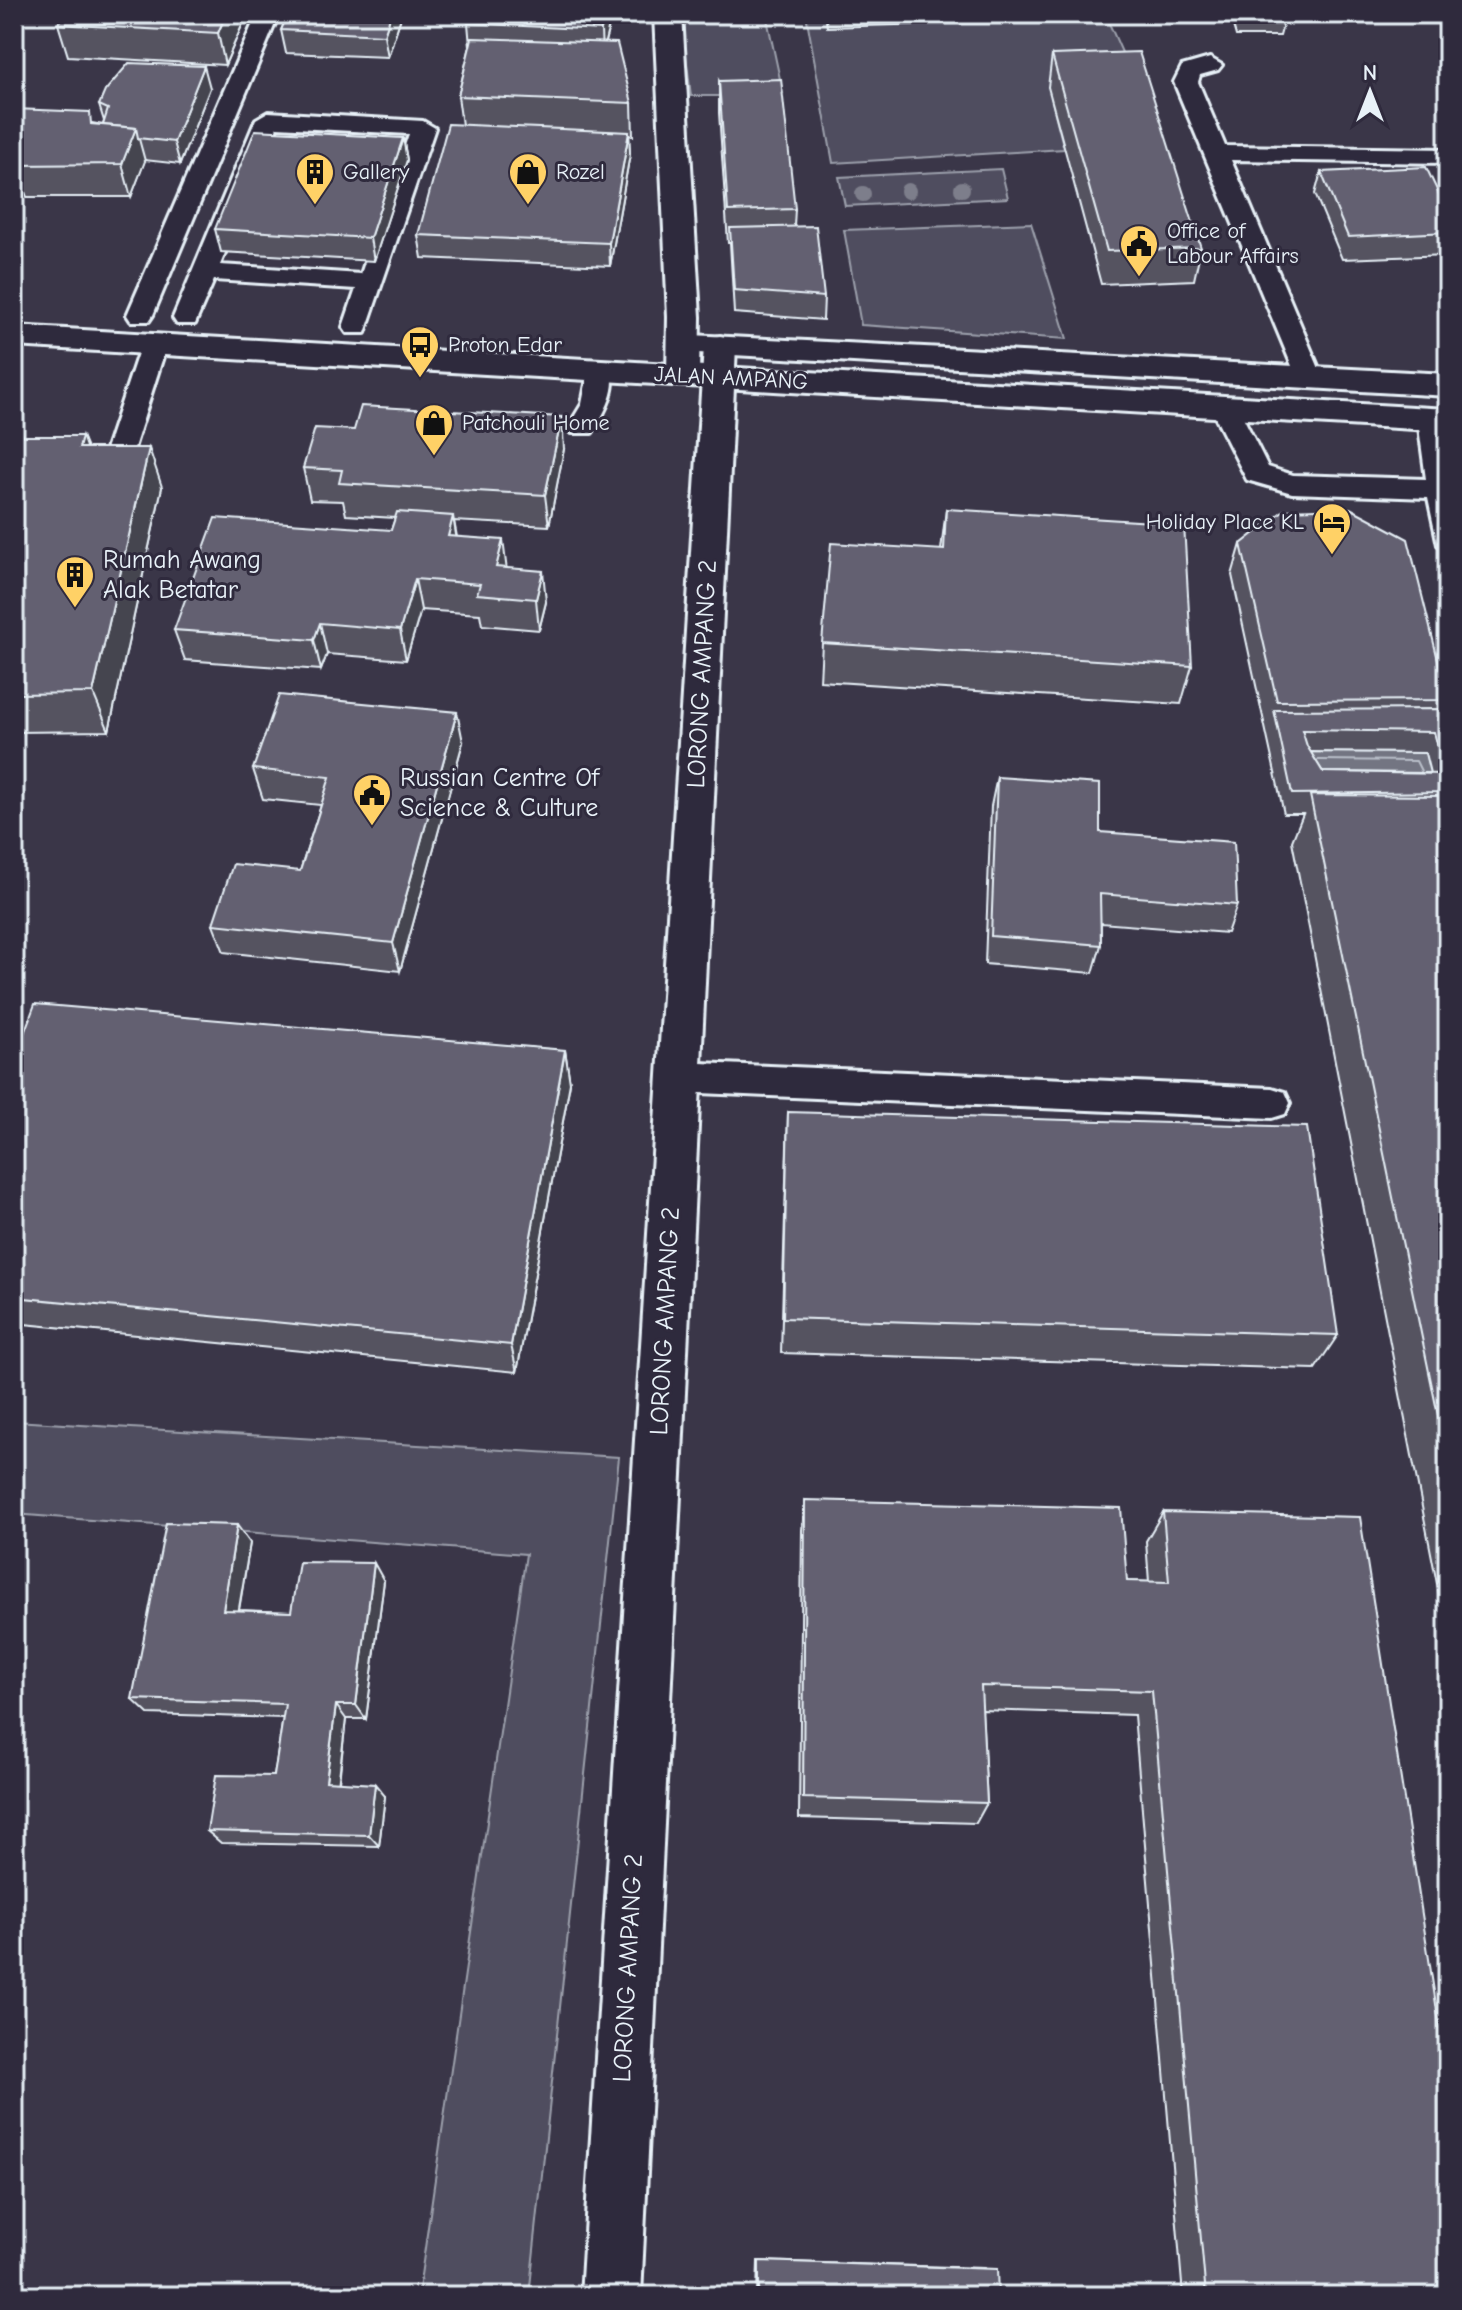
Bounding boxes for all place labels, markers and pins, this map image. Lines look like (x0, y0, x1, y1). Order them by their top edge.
building icon: Gallery (294, 151, 336, 206)
shop icon: Rozel (507, 151, 549, 206)
place label: Gallery (343, 159, 409, 185)
place label: Rozel (556, 159, 605, 185)
place label: Office of Labour Affairs (1167, 218, 1299, 269)
public building icon: Office of Labour Affairs (1118, 223, 1160, 278)
bus stop icon: Proton Edar (399, 324, 441, 379)
place label: Proton Edar (448, 332, 562, 358)
shop icon: Patchouli Home (413, 402, 455, 457)
place label: Patchouli Home (462, 410, 610, 436)
hotel icon: Holiday Place KL (1311, 501, 1353, 556)
place label: Holiday Place KL (1146, 509, 1304, 535)
place label: Rumah Awang Alak Betatar (103, 545, 261, 605)
building icon: Rumah Awang Alak Betatar (54, 554, 96, 609)
place label: Russian Centre Of Science & Culture (400, 763, 601, 823)
public building icon: Russian Centre Of Science & Culture (351, 772, 393, 827)

